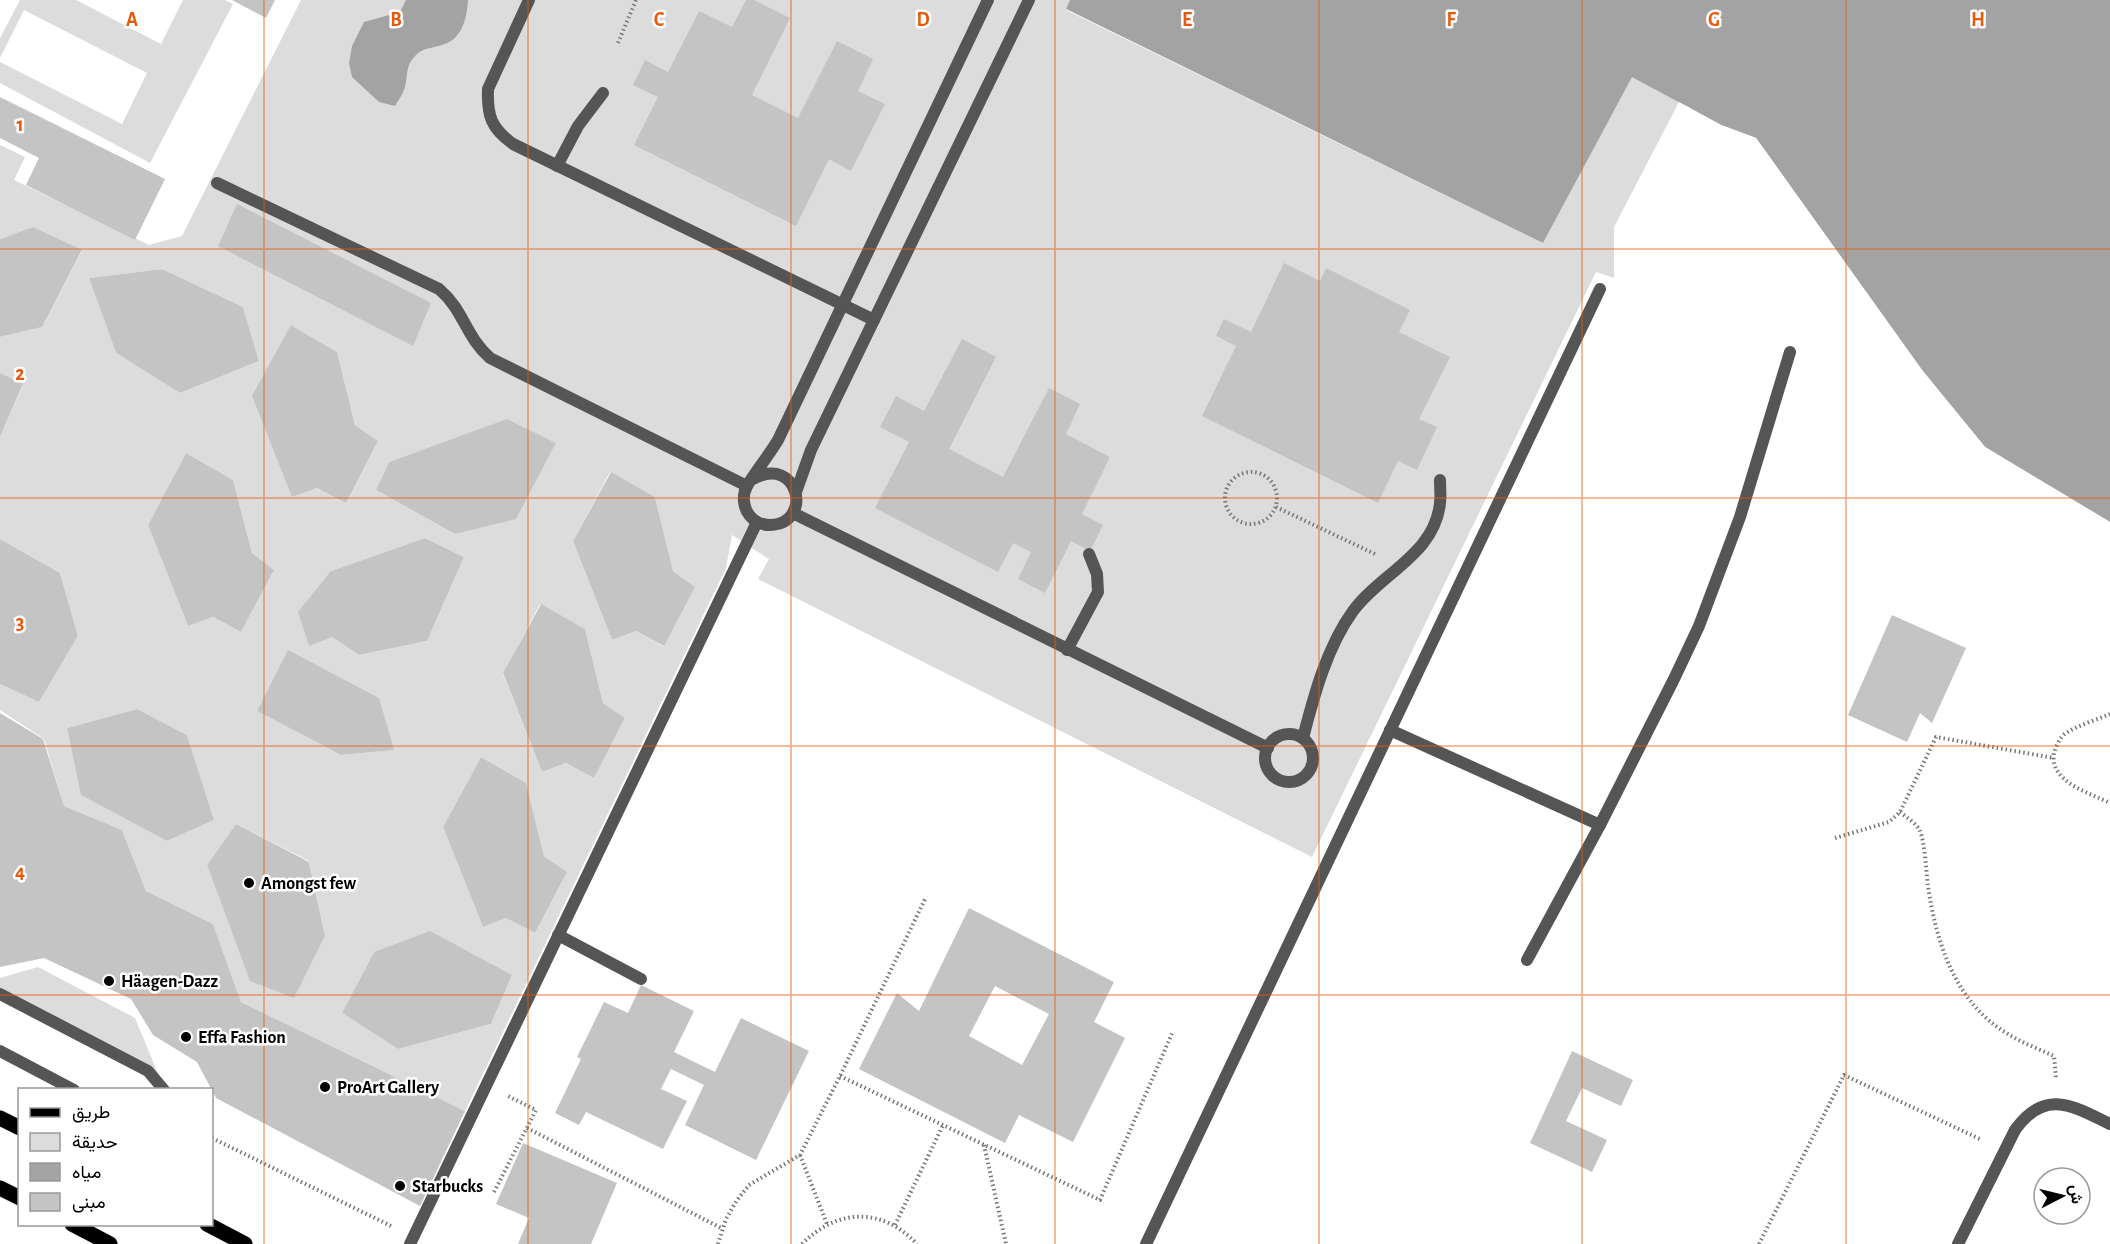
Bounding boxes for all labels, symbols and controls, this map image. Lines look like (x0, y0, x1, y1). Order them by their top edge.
text: A (126, 10, 138, 30)
text: B (390, 10, 402, 30)
text: C (654, 10, 665, 30)
text: D (916, 10, 930, 30)
text: E (1182, 10, 1192, 30)
text: F (1446, 10, 1456, 30)
text: G (1708, 10, 1720, 30)
text: H (1971, 10, 1985, 30)
text: 1 (16, 115, 24, 135)
text: 2 (15, 364, 25, 384)
text: 3 (16, 613, 24, 633)
text: 4 (15, 862, 25, 882)
place label: Amongst few (261, 875, 356, 893)
marker: Amongst few (242, 876, 256, 890)
place label: Häagen-Dazz (121, 973, 218, 991)
marker: Häagen-Dazz (102, 974, 116, 988)
place label: Effa Fashion (198, 1029, 286, 1047)
marker: Effa Fashion (179, 1030, 193, 1044)
place label: ProArt Gallery (337, 1079, 440, 1097)
marker: ProArt Gallery (318, 1080, 332, 1094)
legend (18, 1088, 213, 1226)
text: طريق (72, 1104, 110, 1123)
text: حديقة (72, 1134, 118, 1152)
text: مياه (72, 1164, 101, 1182)
north arrow (2032, 1166, 2092, 1226)
place label: Starbucks (412, 1178, 483, 1196)
marker: Starbucks (393, 1179, 407, 1193)
text: ش (2066, 1184, 2085, 1205)
text: مبنى (72, 1194, 106, 1213)

